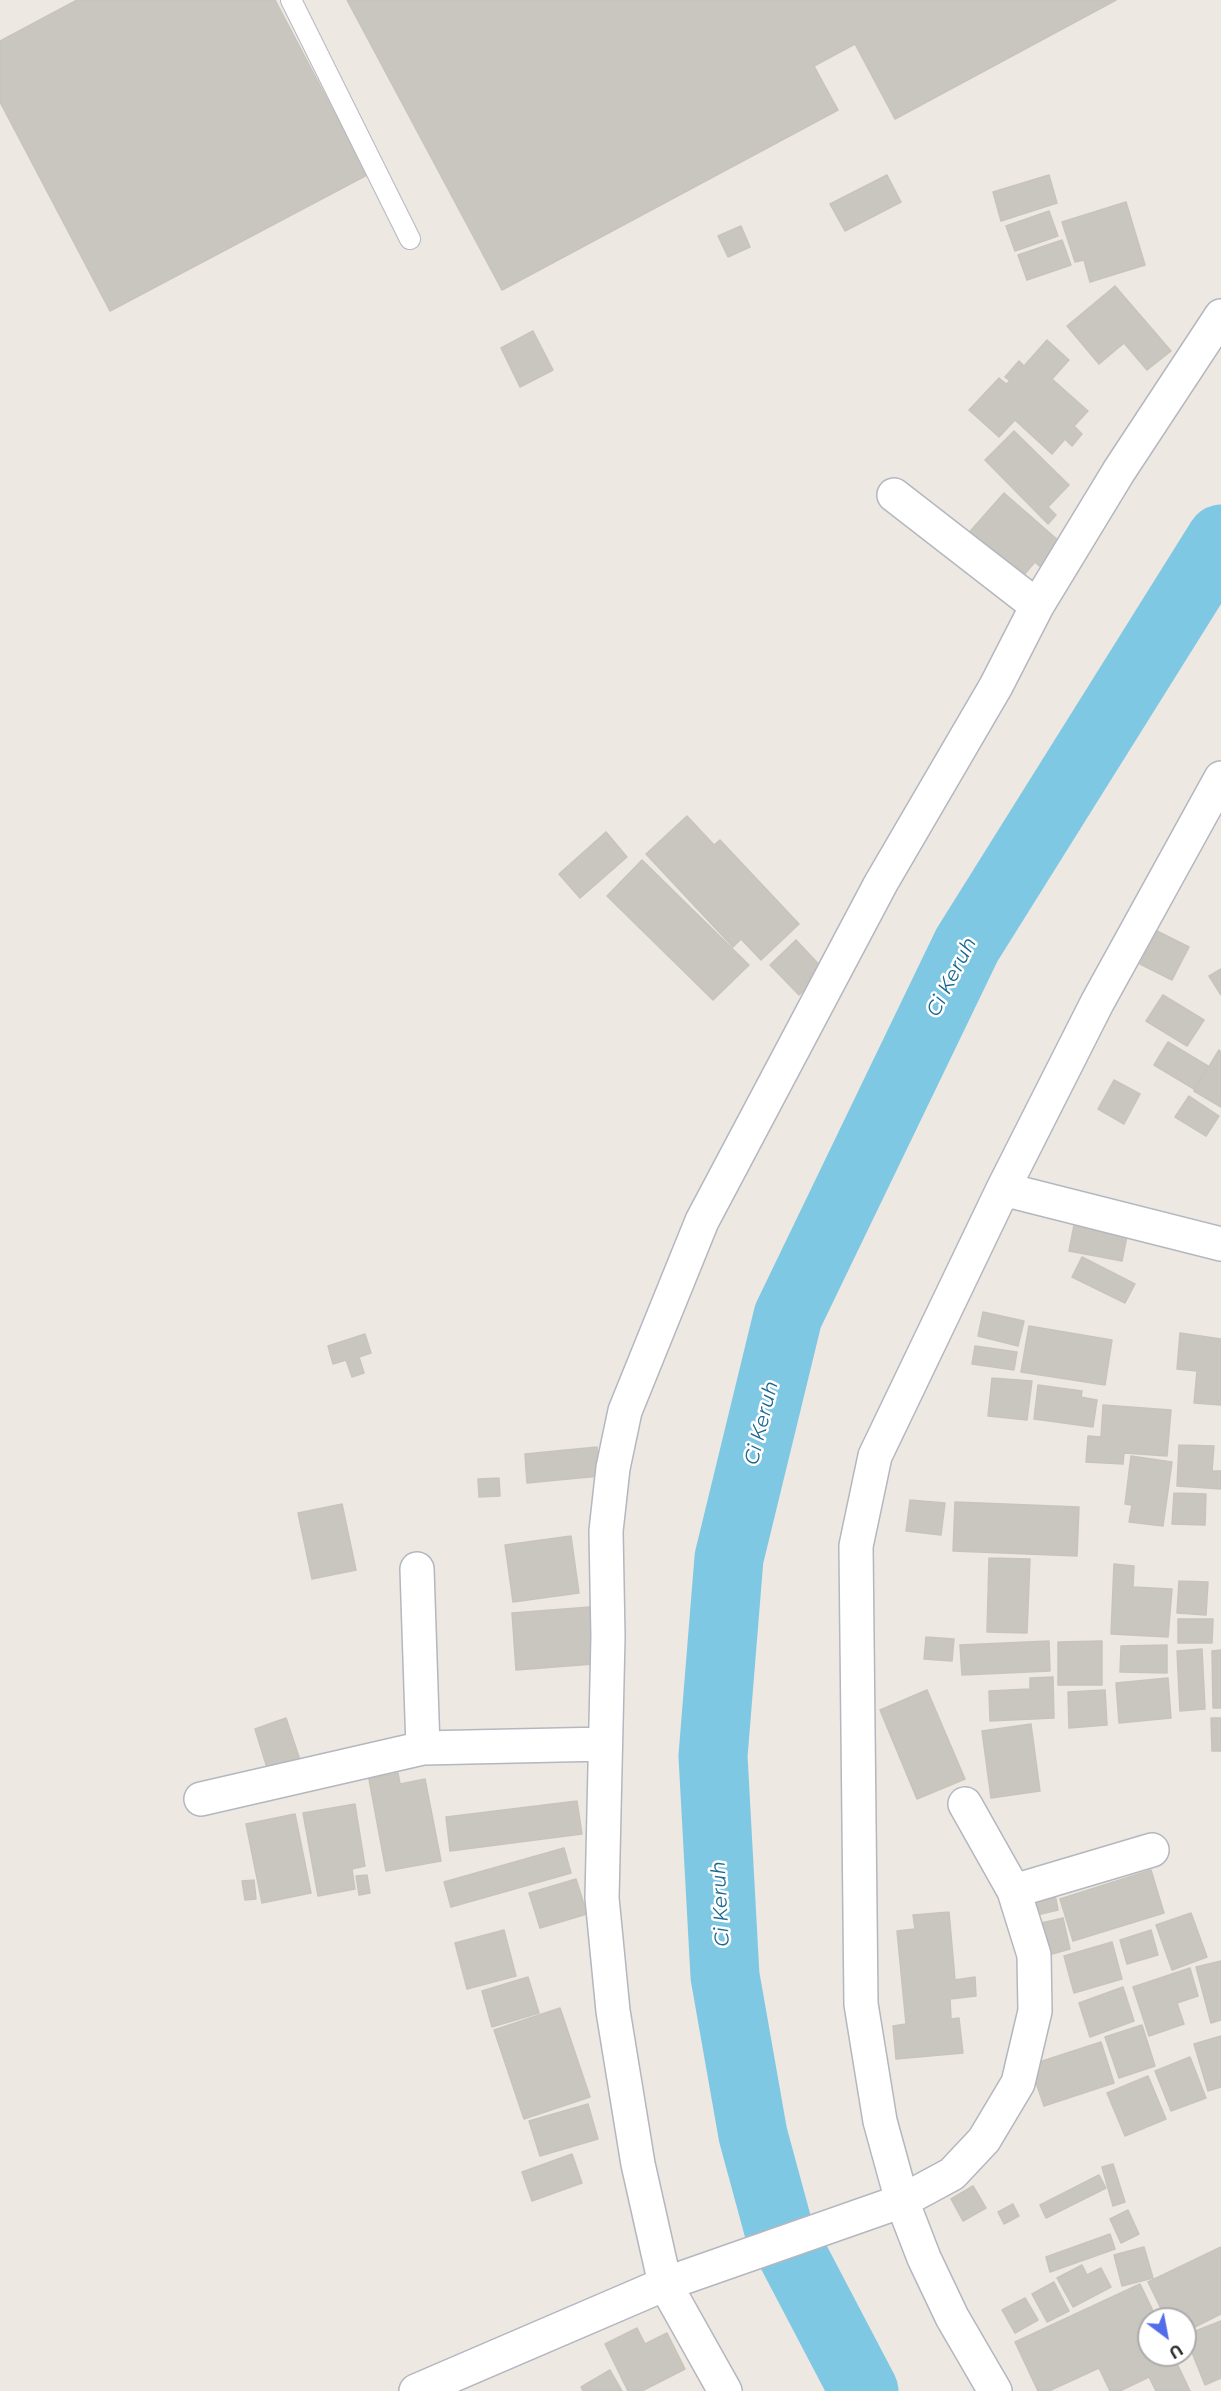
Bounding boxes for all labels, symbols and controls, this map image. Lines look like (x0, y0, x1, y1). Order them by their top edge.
water label: Ci Keruh (922, 933, 982, 1021)
water label: Ci Keruh (740, 1378, 784, 1468)
water label: Ci Keruh (707, 1861, 735, 1947)
north arrow (1137, 2307, 1197, 2367)
text: U (1165, 2340, 1186, 2362)

